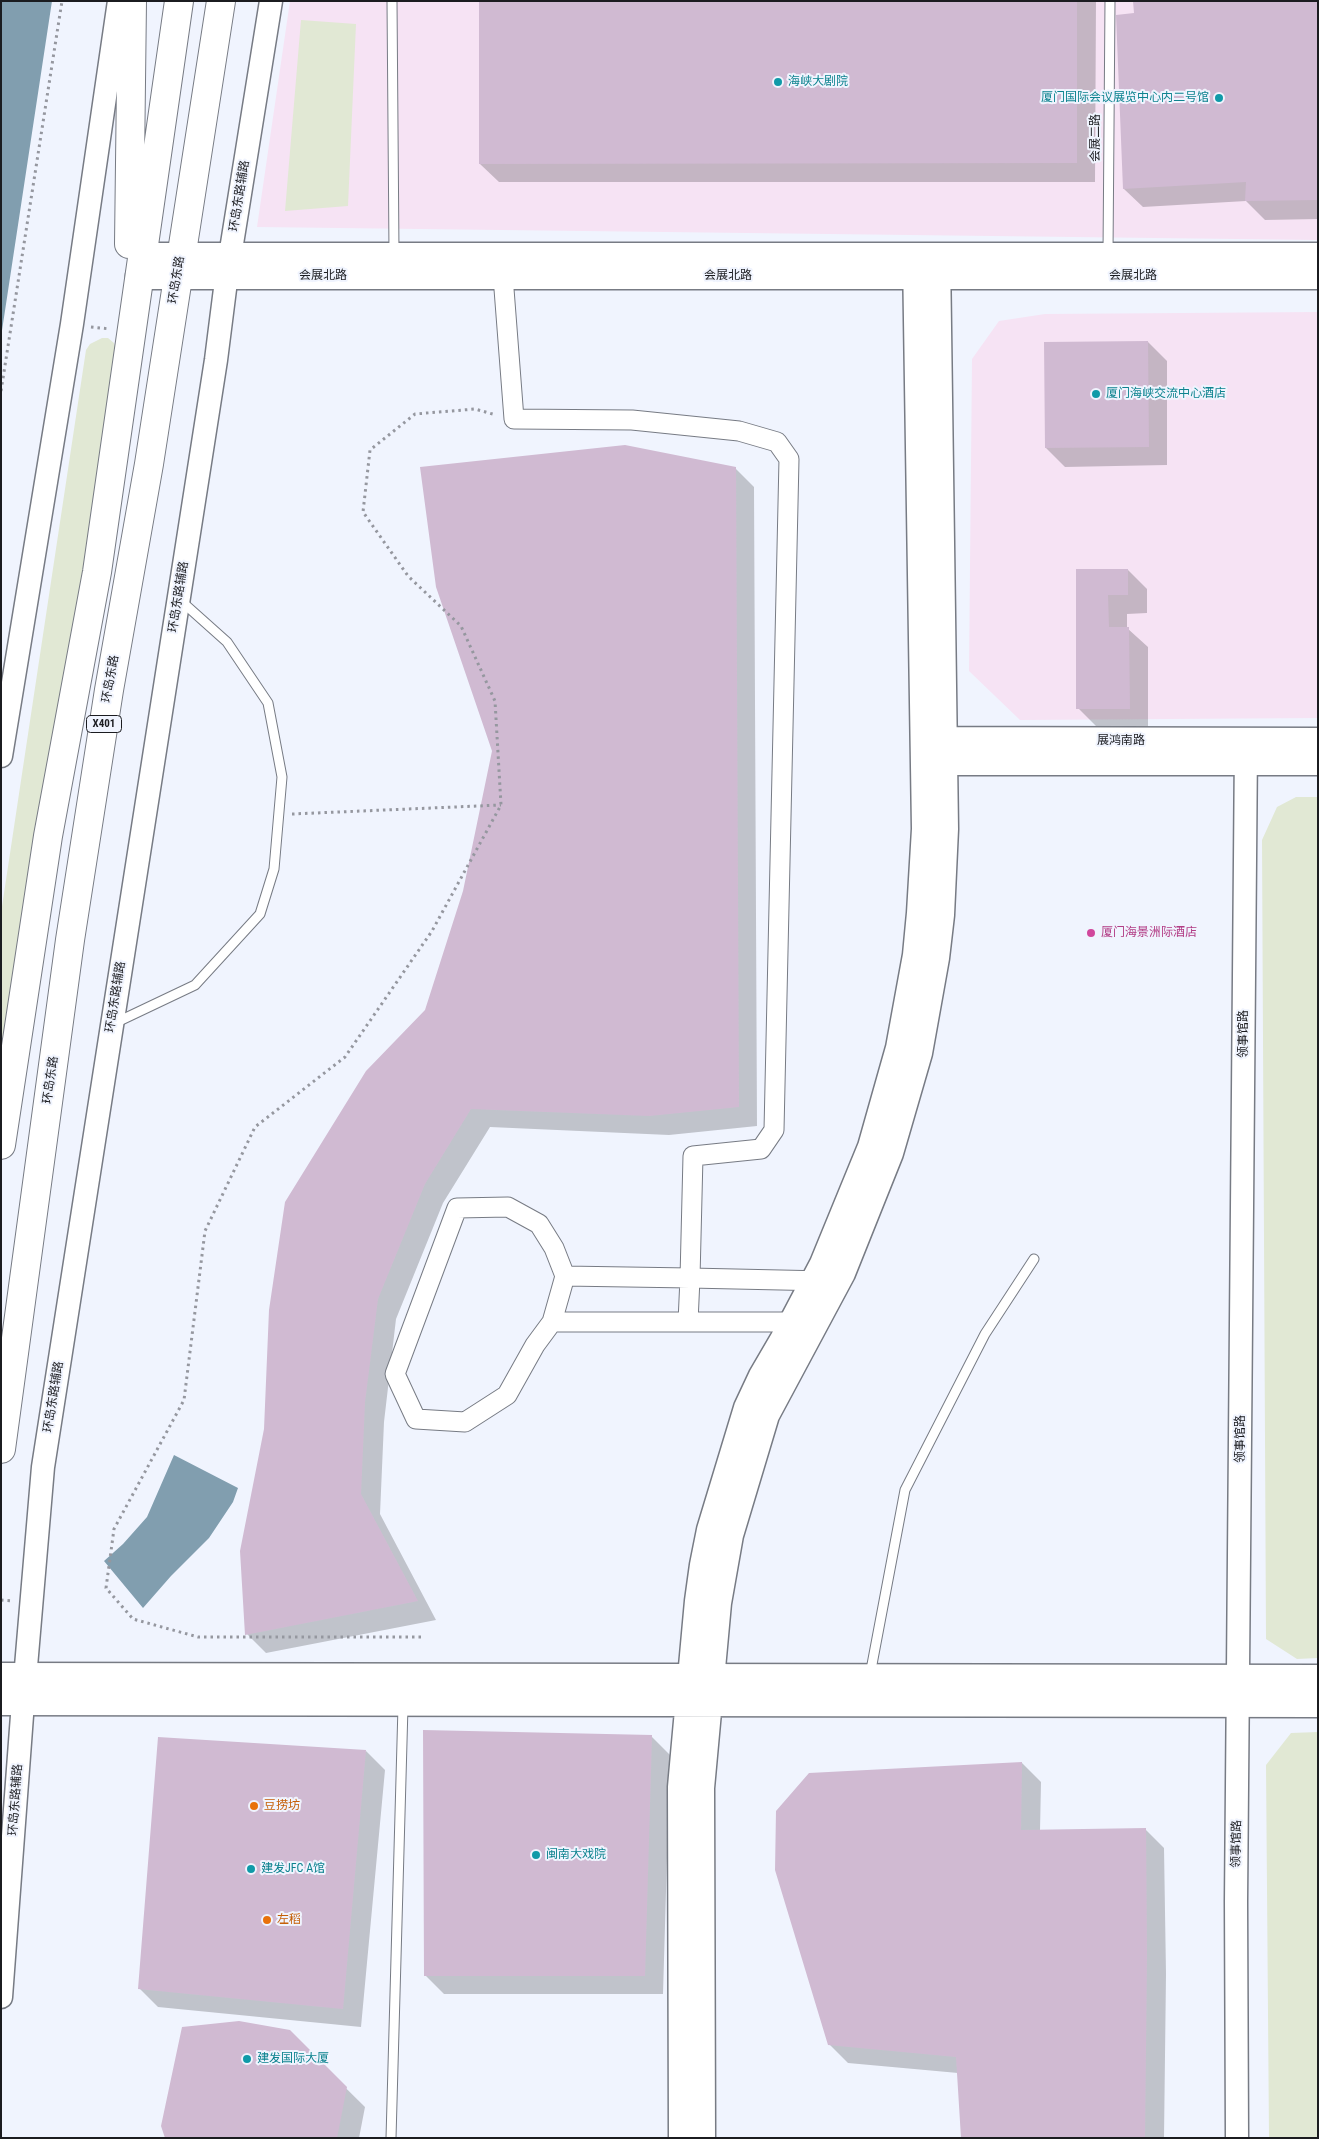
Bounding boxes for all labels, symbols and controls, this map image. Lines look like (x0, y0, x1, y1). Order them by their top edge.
place label: 海峡大剧院 (788, 75, 848, 89)
marker: 海峡大剧院 (772, 76, 784, 88)
place label: 厦门国际会议展览中心内二号馆 (1041, 91, 1209, 105)
marker: 厦门国际会议展览中心内二号馆 (1213, 92, 1225, 104)
street label: 会展二路 (1089, 114, 1103, 162)
street label: 环岛东路辅路 (227, 159, 253, 233)
street label: 环岛东路 (166, 255, 188, 305)
street label: 会展北路 (299, 269, 347, 283)
street label: 会展北路 (704, 269, 752, 283)
street label: 会展北路 (1109, 269, 1157, 283)
place label: 厦门海峡交流中心酒店 (1106, 387, 1226, 401)
marker: 厦门海峡交流中心酒店 (1090, 388, 1102, 400)
street label: 环岛东路辅路 (166, 560, 192, 634)
street label: 环岛东路 (100, 654, 122, 704)
road number: X401 (86, 716, 122, 732)
street label: 展鸿南路 (1097, 734, 1145, 748)
place label: 厦门海景洲际酒店 (1101, 926, 1197, 940)
marker: 厦门海景洲际酒店 (1085, 927, 1097, 939)
street label: 环岛东路辅路 (103, 960, 129, 1034)
street label: 领事馆路 (1237, 1010, 1251, 1058)
street label: 环岛东路 (41, 1055, 61, 1105)
street label: 环岛东路辅路 (41, 1360, 67, 1434)
street label: 领事馆路 (1234, 1415, 1248, 1463)
street label: 环岛东路辅路 (6, 1764, 26, 1836)
place label: 豆捞坊 (264, 1799, 300, 1813)
marker: 豆捞坊 (248, 1800, 260, 1812)
street label: 领事馆路 (1229, 1820, 1245, 1868)
place label: 闽南大戏院 (546, 1848, 606, 1862)
marker: 闽南大戏院 (530, 1849, 542, 1861)
place label: 建发JFC A馆 (261, 1862, 325, 1876)
marker: 建发JFC A馆 (245, 1863, 257, 1875)
place label: 左稻 (277, 1913, 301, 1927)
marker: 左稻 (261, 1914, 273, 1926)
place label: 建发国际大厦 (257, 2052, 329, 2066)
marker: 建发国际大厦 (241, 2053, 253, 2065)

